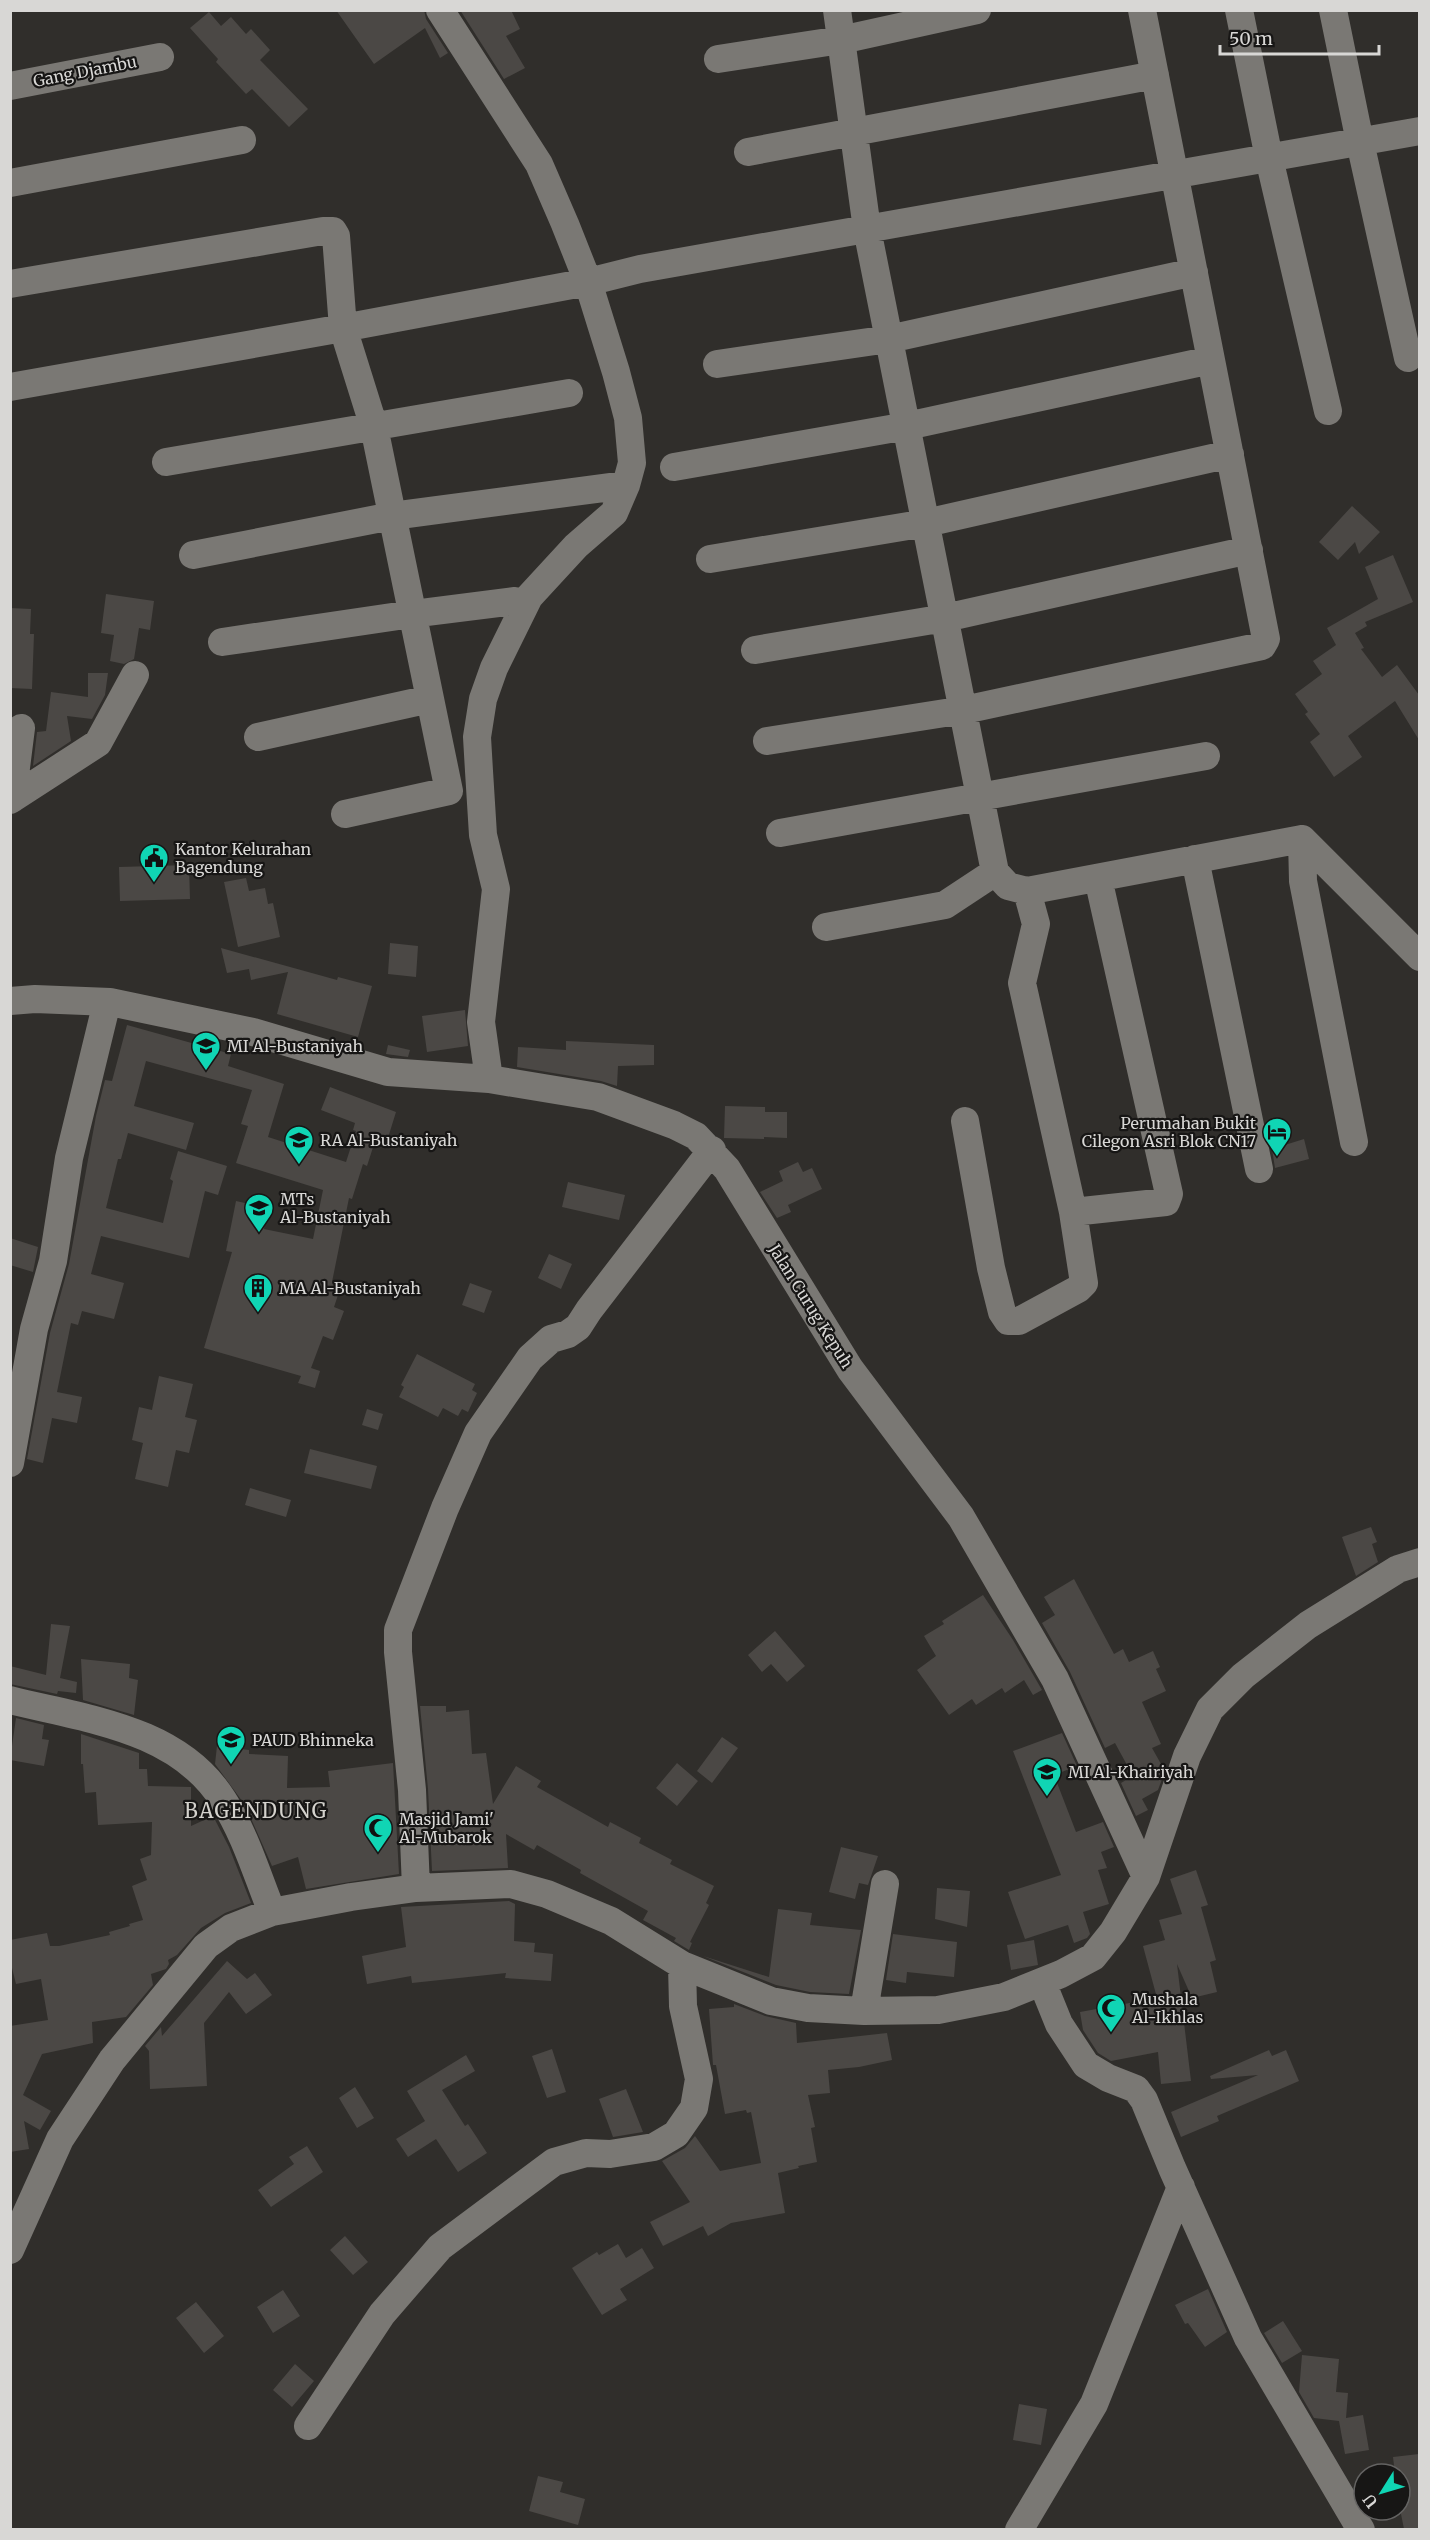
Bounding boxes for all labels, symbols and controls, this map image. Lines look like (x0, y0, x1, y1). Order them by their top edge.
scale bar (1220, 18, 1379, 56)
text: 50 m (1229, 27, 1273, 50)
street label: Gang Djambu (32, 51, 138, 91)
place label: Kantor Kelurahan Bagendung (175, 839, 311, 877)
public building icon: Kantor Kelurahan Bagendung (138, 842, 170, 884)
school or university icon: MI Al-Bustaniyah (190, 1030, 222, 1072)
place label: MI Al-Bustaniyah (227, 1036, 364, 1056)
place label: Perumahan Bukit Cilegon Asri Blok CN17 (1082, 1113, 1257, 1151)
hotel icon: Perumahan Bukit Cilegon Asri Blok CN17 (1261, 1116, 1293, 1158)
school or university icon: RA Al-Bustaniyah (283, 1124, 315, 1166)
place label: RA Al-Bustaniyah (320, 1130, 458, 1150)
place label: MTs Al-Bustaniyah (279, 1189, 391, 1227)
school or university icon: MTs Al-Bustaniyah (243, 1192, 275, 1234)
street label: Jalan Curug Kepuh (764, 1239, 857, 1372)
building icon: MA Al-Bustaniyah (242, 1272, 274, 1314)
place label: MA Al-Bustaniyah (279, 1278, 421, 1298)
school or university icon: PAUD Bhinneka (215, 1724, 247, 1766)
place label: PAUD Bhinneka (252, 1730, 374, 1750)
school or university icon: MI Al-Khairiyah (1031, 1756, 1063, 1798)
place label: MI Al-Khairiyah (1068, 1762, 1194, 1782)
district label: BAGENDUNG (184, 1798, 328, 1823)
place label: Masjid Jami' Al-Mubarok (398, 1809, 494, 1847)
mosque icon: Masjid Jami' Al-Mubarok (362, 1812, 394, 1854)
place label: Mushala Al-Ikhlas (1131, 1989, 1203, 2027)
mosque icon: Mushala Al-Ikhlas (1095, 1992, 1127, 2034)
north arrow (1352, 2462, 1412, 2522)
text: U (1358, 2490, 1382, 2512)

